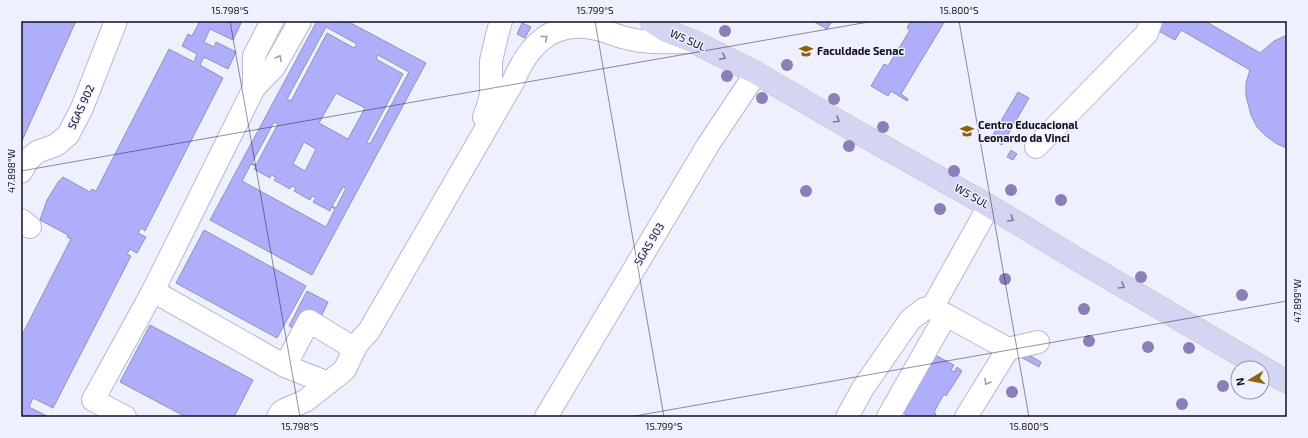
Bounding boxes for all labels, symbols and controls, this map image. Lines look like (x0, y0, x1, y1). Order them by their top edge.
text: 15.798°S (211, 4, 249, 16)
text: 15.799°S (576, 4, 614, 16)
text: 15.800°S (940, 4, 979, 16)
street label: W5 SUL (668, 26, 708, 53)
one-way arrow (541, 35, 548, 42)
school or university icon: Faculdade Senac (798, 43, 814, 59)
place label: Faculdade Senac (817, 44, 904, 57)
one-way arrow (719, 52, 727, 60)
one-way arrow (275, 55, 282, 62)
street label: SGAS 902 (65, 82, 97, 131)
one-way arrow (833, 116, 840, 123)
place label: Centro Educacional Leonardo da Vinci (978, 118, 1079, 144)
school or university icon: Centro Educacional Leonardo da Vinci (959, 123, 975, 139)
text: 47.898°W (5, 148, 17, 193)
street label: W5 SUL (953, 180, 992, 211)
one-way arrow (1007, 214, 1014, 222)
street label: SGAS 903 (631, 220, 666, 267)
text: 47.899°W (1291, 279, 1303, 323)
one-way arrow (1118, 281, 1125, 288)
north arrow (1230, 360, 1270, 400)
text: N (1233, 377, 1247, 387)
one-way arrow (985, 378, 992, 385)
text: 15.798°S (281, 420, 319, 432)
text: 15.799°S (645, 420, 683, 432)
text: 15.800°S (1010, 420, 1049, 432)

